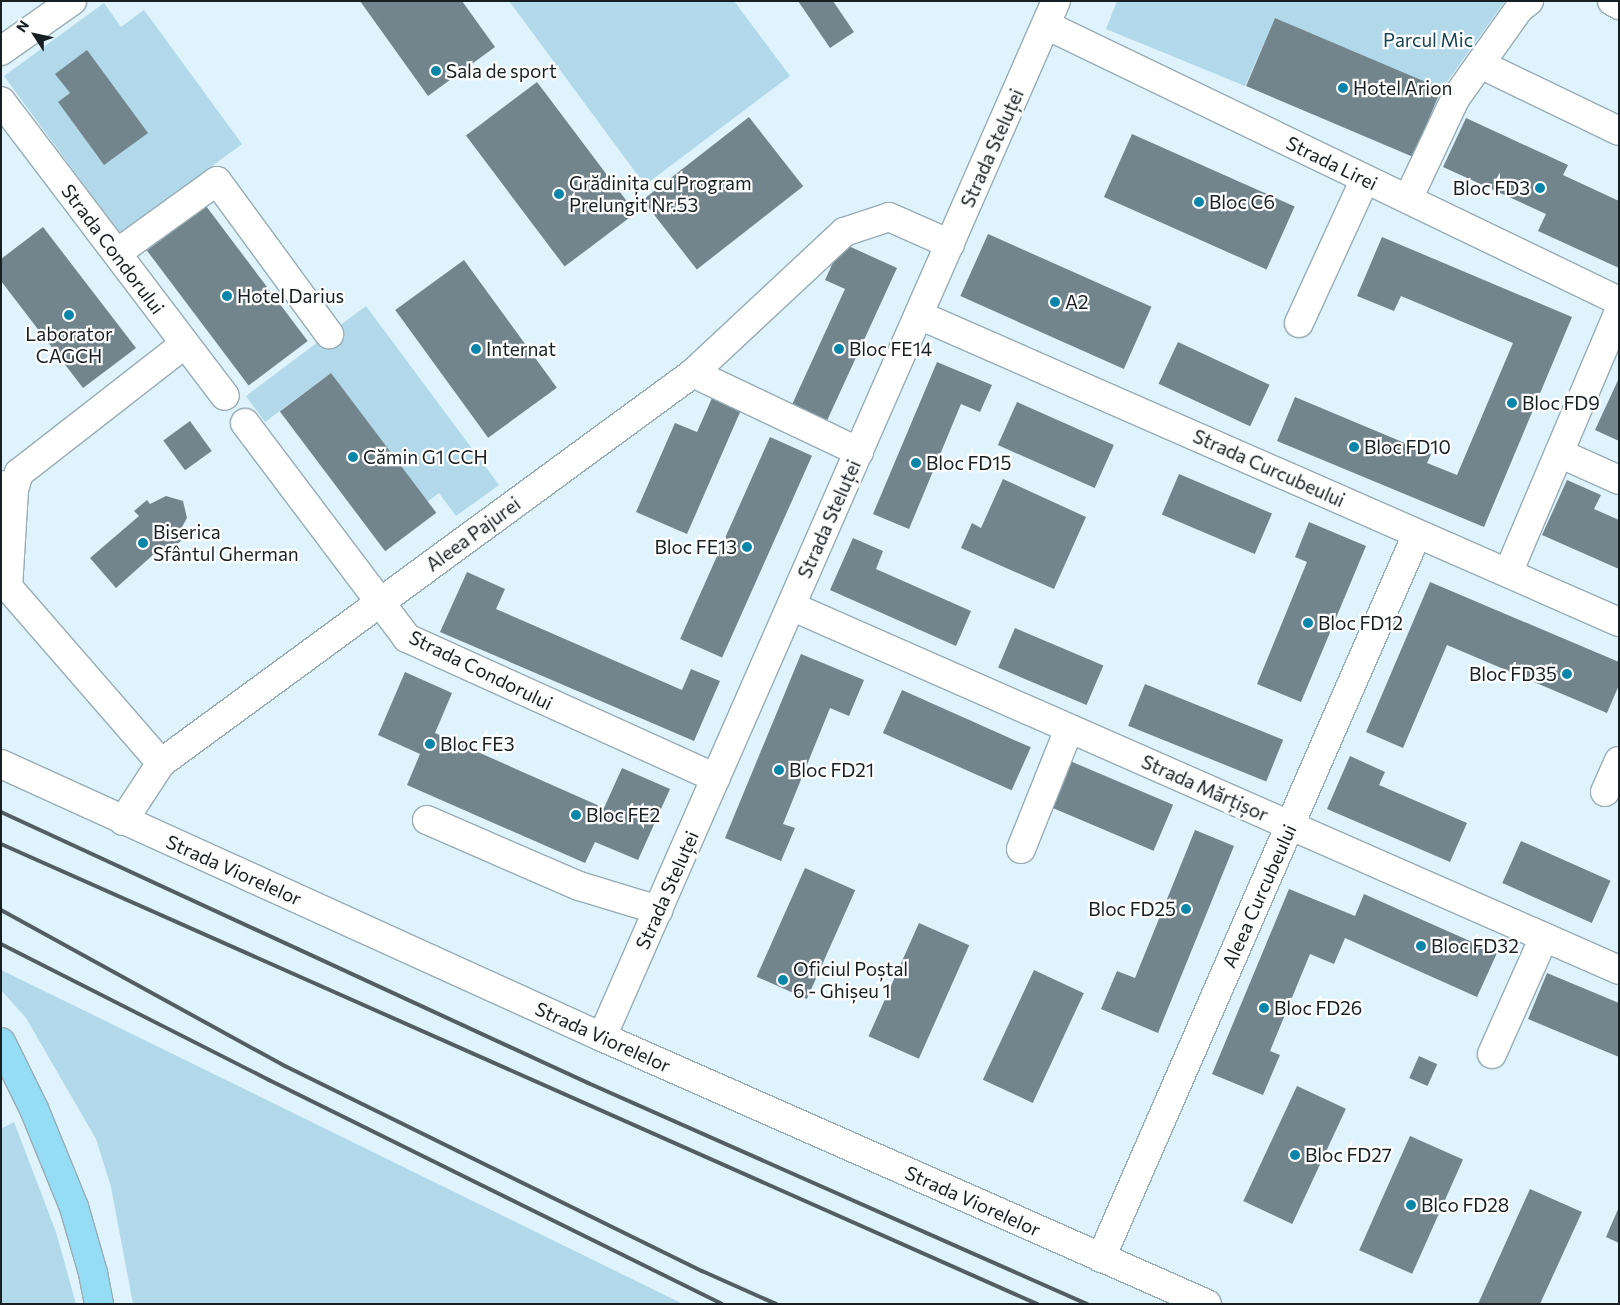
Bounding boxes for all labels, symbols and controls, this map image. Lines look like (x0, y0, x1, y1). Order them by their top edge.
north arrow (10, 10, 60, 60)
text: N (12, 17, 32, 35)
park label: Parcul Mic (1383, 29, 1473, 51)
place label: Sala de sport (446, 60, 557, 82)
marker: Sala de sport (430, 65, 442, 77)
place label: Hotel Arion (1353, 77, 1452, 99)
marker: Hotel Arion (1337, 82, 1349, 94)
street label: Strada Steluței (956, 85, 1028, 211)
street label: Strada Lirei (1283, 131, 1381, 195)
place label: Grădinița cu Program Prelungit Nr.53 (569, 172, 752, 216)
place label: Bloc FD3 (1453, 177, 1530, 199)
street label: Strada Condorului (57, 180, 169, 318)
marker: Bloc FD3 (1534, 182, 1546, 194)
marker: Grădinița cu Program Prelungit Nr.53 (553, 188, 565, 200)
place label: Bloc C6 (1209, 191, 1275, 213)
marker: Bloc C6 (1193, 196, 1205, 208)
place label: Hotel Darius (237, 285, 344, 307)
marker: Hotel Darius (221, 290, 233, 302)
place label: A2 (1065, 291, 1089, 313)
marker: A2 (1049, 296, 1061, 308)
marker: Laborator CAGCH (63, 309, 75, 321)
place label: Laborator CAGCH (25, 323, 113, 367)
place label: Internat (486, 338, 556, 360)
place label: Bloc FE14 (849, 338, 932, 360)
marker: Internat (470, 343, 482, 355)
marker: Bloc FE14 (833, 343, 845, 355)
place label: Bloc FD9 (1522, 392, 1600, 414)
marker: Bloc FD9 (1506, 397, 1518, 409)
street label: Strada Curcubeului (1190, 424, 1348, 512)
place label: Bloc FD10 (1364, 436, 1451, 458)
marker: Bloc FD10 (1348, 441, 1360, 453)
place label: Cămin G1 CCH (363, 446, 488, 468)
marker: Cămin G1 CCH (347, 451, 359, 463)
place label: Bloc FD15 (926, 452, 1011, 474)
street label: Strada Steluței (793, 456, 865, 582)
marker: Bloc FD15 (910, 457, 922, 469)
street label: Aleea Pajurei (421, 492, 525, 576)
place label: Biserica Sfântul Gherman (153, 521, 299, 565)
place label: Bloc FE13 (654, 536, 737, 558)
marker: Biserica Sfântul Gherman (137, 537, 149, 549)
marker: Bloc FE13 (741, 541, 753, 553)
place label: Bloc FD12 (1318, 612, 1403, 634)
marker: Bloc FD12 (1302, 617, 1314, 629)
street label: Strada Condorului (406, 625, 556, 715)
place label: Bloc FD35 (1469, 663, 1557, 685)
marker: Bloc FD35 (1561, 668, 1573, 680)
place label: Bloc FE3 (440, 733, 514, 755)
marker: Bloc FE3 (424, 738, 436, 750)
street label: Strada Mărțișor (1138, 750, 1272, 826)
place label: Bloc FD21 (789, 759, 874, 781)
marker: Bloc FD21 (773, 764, 785, 776)
place label: Bloc FE2 (586, 804, 660, 826)
marker: Bloc FE2 (570, 809, 582, 821)
street label: Aleea Curcubeului (1217, 821, 1301, 971)
street label: Strada Steluței (631, 827, 703, 953)
street label: Strada Viorelelor (163, 830, 305, 910)
place label: Bloc FD25 (1088, 898, 1176, 920)
marker: Bloc FD25 (1180, 903, 1192, 915)
place label: Bloc FD32 (1431, 935, 1519, 957)
marker: Bloc FD32 (1415, 940, 1427, 952)
place label: Oficiul Poștal 6 - Ghișeu 1 (793, 958, 908, 1002)
marker: Oficiul Poștal 6 - Ghișeu 1 (777, 974, 789, 986)
street label: Strada Viorelelor (532, 997, 674, 1077)
place label: Bloc FD26 (1274, 997, 1362, 1019)
marker: Bloc FD26 (1258, 1002, 1270, 1014)
place label: Bloc FD27 (1305, 1144, 1392, 1166)
marker: Bloc FD27 (1289, 1149, 1301, 1161)
street label: Strada Viorelelor (902, 1161, 1044, 1241)
place label: Blco FD28 (1421, 1194, 1509, 1216)
marker: Blco FD28 (1405, 1199, 1417, 1211)

